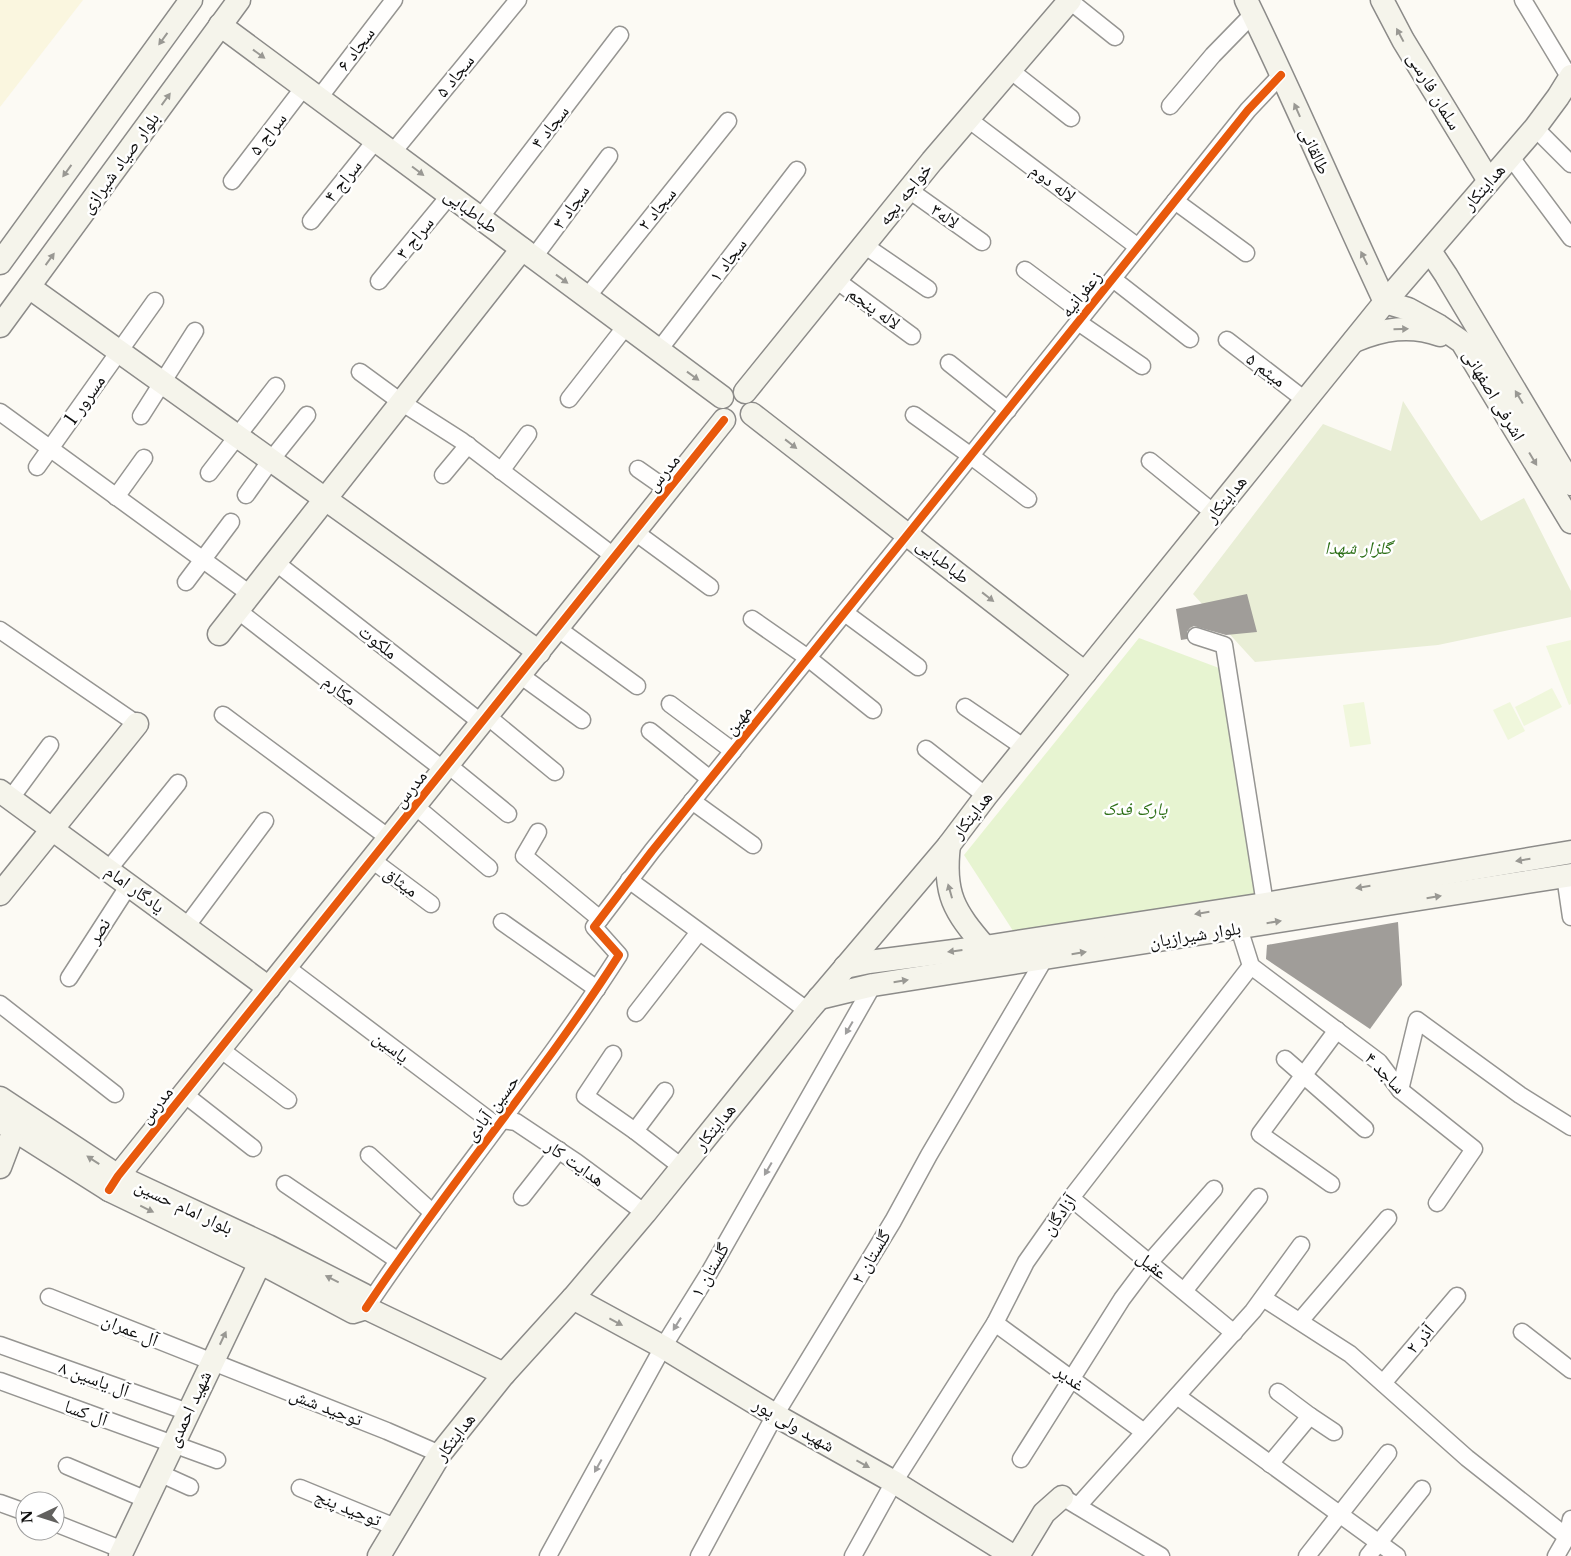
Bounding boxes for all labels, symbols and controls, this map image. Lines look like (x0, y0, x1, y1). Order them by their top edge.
street label: سجاد ۶ (332, 23, 380, 75)
one-way arrow (1396, 28, 1405, 42)
one-way arrow (158, 32, 168, 46)
street label: سلمان فارسی (1402, 48, 1466, 134)
one-way arrow (252, 49, 266, 59)
street label: سجاد ۵ (431, 50, 479, 102)
one-way arrow (161, 92, 171, 106)
street label: سجاد ۴ (526, 101, 574, 153)
one-way arrow (1293, 103, 1301, 117)
street label: بلوار صیاد شیرازی (76, 108, 164, 218)
street label: سراج ۵ (245, 108, 292, 160)
street label: طالقانی (1295, 124, 1335, 178)
street label: سراج ۴ (319, 155, 367, 207)
street label: خواجه بچه (873, 158, 937, 230)
street label: لاله دوم (1025, 159, 1080, 208)
street label: هدایتکار (1457, 159, 1510, 215)
one-way arrow (62, 164, 72, 178)
one-way arrow (411, 166, 424, 177)
street label: سجاد ۳ (548, 181, 594, 233)
street label: سجاد ۲ (633, 183, 681, 235)
street label: طباطبایی (440, 184, 502, 238)
street label: لاله۳ (927, 199, 963, 233)
street label: سراج ۳ (391, 212, 439, 264)
street label: سجاد ۱ (704, 234, 752, 286)
one-way arrow (1360, 251, 1368, 265)
one-way arrow (45, 252, 55, 266)
street label: زعفرانیه (1055, 266, 1107, 322)
one-way arrow (556, 274, 569, 284)
street label: لاله پنجم (843, 282, 904, 335)
one-way arrow (1393, 324, 1409, 332)
street label: اشرفی اصفهانی (1458, 345, 1530, 445)
street label: میثم ۵ (1241, 348, 1290, 393)
one-way arrow (686, 370, 699, 381)
street label: مسرور 1 (60, 371, 110, 429)
one-way arrow (1515, 390, 1524, 403)
one-way arrow (784, 438, 797, 449)
street label: مدرس (641, 450, 685, 496)
one-way arrow (1528, 453, 1537, 466)
street label: هدایتکار (1200, 471, 1252, 528)
street label: طباطبایی (912, 533, 974, 589)
park label: گلزار شهدا (1325, 537, 1395, 559)
one-way arrow (981, 592, 994, 603)
street label: ملکوت (354, 620, 402, 664)
street label: مکارم (318, 670, 361, 711)
street label: مهین (719, 701, 757, 739)
street label: مدرس (388, 766, 432, 812)
street label: هدایتکار (946, 787, 997, 844)
park label: پارک فدک (1103, 798, 1168, 820)
one-way arrow (1515, 857, 1531, 865)
street label: یادگار امام (100, 860, 169, 919)
street label: میثاق (379, 862, 423, 902)
one-way arrow (946, 884, 954, 899)
one-way arrow (1354, 884, 1370, 892)
one-way arrow (1427, 892, 1443, 900)
one-way arrow (1194, 910, 1210, 918)
street label: نصر (82, 914, 115, 949)
street label: بلوار شیرازیان (1148, 917, 1242, 953)
one-way arrow (1266, 918, 1282, 926)
one-way arrow (947, 947, 963, 955)
one-way arrow (1071, 948, 1087, 956)
one-way arrow (893, 977, 909, 985)
one-way arrow (844, 1021, 853, 1034)
street label: یاسین (369, 1026, 413, 1068)
street label: ساجد ۴ (1360, 1048, 1410, 1098)
street label: حسین آبادی (460, 1070, 524, 1146)
street label: مدرس (134, 1082, 178, 1128)
street label: هدایتکار (689, 1099, 741, 1156)
street label: هدایت کار (540, 1134, 609, 1191)
one-way arrow (86, 1155, 100, 1164)
one-way arrow (764, 1161, 772, 1176)
street label: بلوار امام حسین (131, 1175, 237, 1240)
street label: آزادگان (1037, 1190, 1081, 1240)
one-way arrow (140, 1205, 154, 1213)
street label: گلستان ۲ (846, 1226, 896, 1288)
street label: گلستان ۱ (686, 1239, 734, 1301)
street label: عقیل (1132, 1246, 1172, 1284)
one-way arrow (325, 1275, 339, 1283)
street label: آل عمران (99, 1309, 162, 1351)
one-way arrow (609, 1317, 623, 1326)
one-way arrow (673, 1318, 682, 1331)
street label: آذر ۲ (1401, 1319, 1439, 1358)
one-way arrow (219, 1331, 227, 1345)
street label: آل یاسین ۸ (56, 1356, 132, 1402)
street label: غدیر (1050, 1359, 1089, 1396)
street label: شهید احمدی (162, 1367, 216, 1451)
street label: توحید شش (286, 1383, 366, 1431)
street label: شهید ولی پور (749, 1392, 839, 1457)
street label: آل کسا (62, 1395, 111, 1431)
street label: هدایتکار (429, 1409, 480, 1466)
one-way arrow (594, 1459, 602, 1473)
one-way arrow (856, 1460, 869, 1469)
street label: توحید پنج (311, 1485, 384, 1532)
north arrow (15, 1491, 65, 1541)
text: N (18, 1510, 36, 1524)

